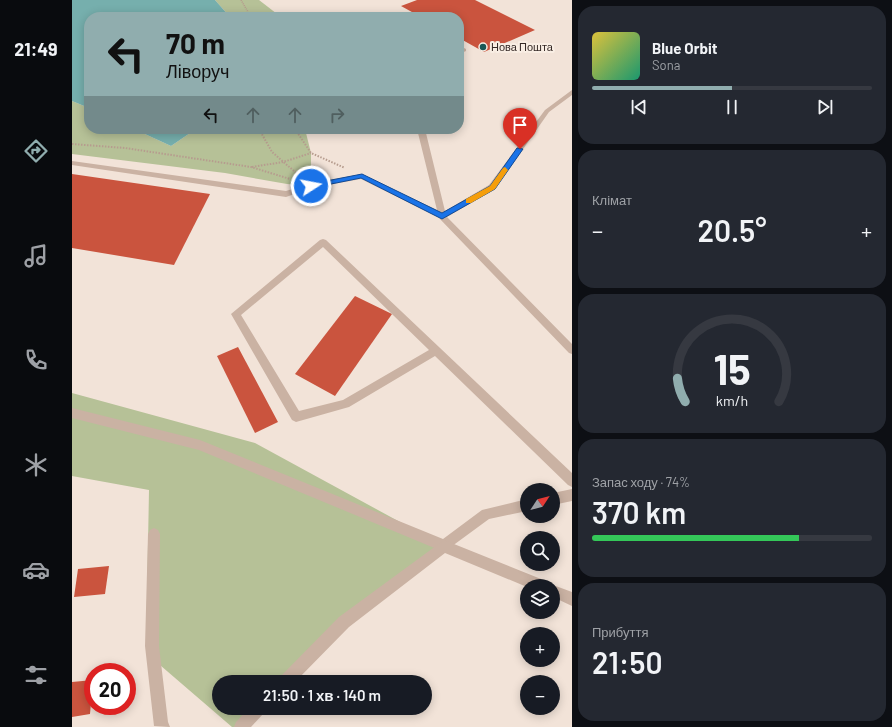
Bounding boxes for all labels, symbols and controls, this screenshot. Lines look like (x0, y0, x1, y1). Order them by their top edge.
text: 70 m (166, 26, 225, 60)
icon: left (100, 28, 152, 80)
text: 21:49 (14, 38, 58, 60)
text: Blue Orbit (652, 39, 717, 57)
place label: Нова Пошта (491, 40, 554, 53)
marker: Нова Пошта (478, 42, 488, 52)
text: Sona (652, 57, 680, 73)
text: Ліворуч (166, 60, 229, 82)
icon: previous (628, 96, 650, 118)
icon: pause (721, 96, 743, 118)
icon: next (814, 96, 836, 118)
icon: left (200, 104, 222, 126)
icon: ahead (242, 104, 264, 126)
icon: ahead (284, 104, 306, 126)
icon: right (326, 104, 348, 126)
pin (503, 108, 537, 149)
icon: arrive (509, 114, 531, 136)
icon: directions (22, 137, 50, 165)
position arrow (290, 165, 332, 207)
text: Клімат (592, 192, 632, 208)
text: 20.5° (698, 212, 767, 248)
text: − (592, 217, 603, 243)
text: + (861, 217, 872, 243)
icon: music (22, 242, 50, 270)
text: 15 (713, 342, 751, 392)
icon: phone (22, 346, 50, 374)
text: km/h (716, 391, 748, 408)
icon: climate (22, 451, 50, 479)
text: Запас ходу · 74% (592, 474, 690, 490)
north arrow (520, 483, 560, 523)
map controls (520, 483, 560, 715)
text: 370 km (592, 494, 686, 530)
button: search (520, 531, 560, 571)
icon: car (22, 556, 50, 584)
button: layers (520, 579, 560, 619)
text: Прибуття (592, 624, 648, 640)
button: + (520, 627, 560, 667)
text: 21:50 (592, 644, 662, 680)
icon: filters (22, 661, 50, 689)
speed limit sign: 20 (84, 663, 136, 715)
button: − (520, 675, 560, 715)
text: 21:50 · 1 хв · 140 m (263, 686, 381, 704)

